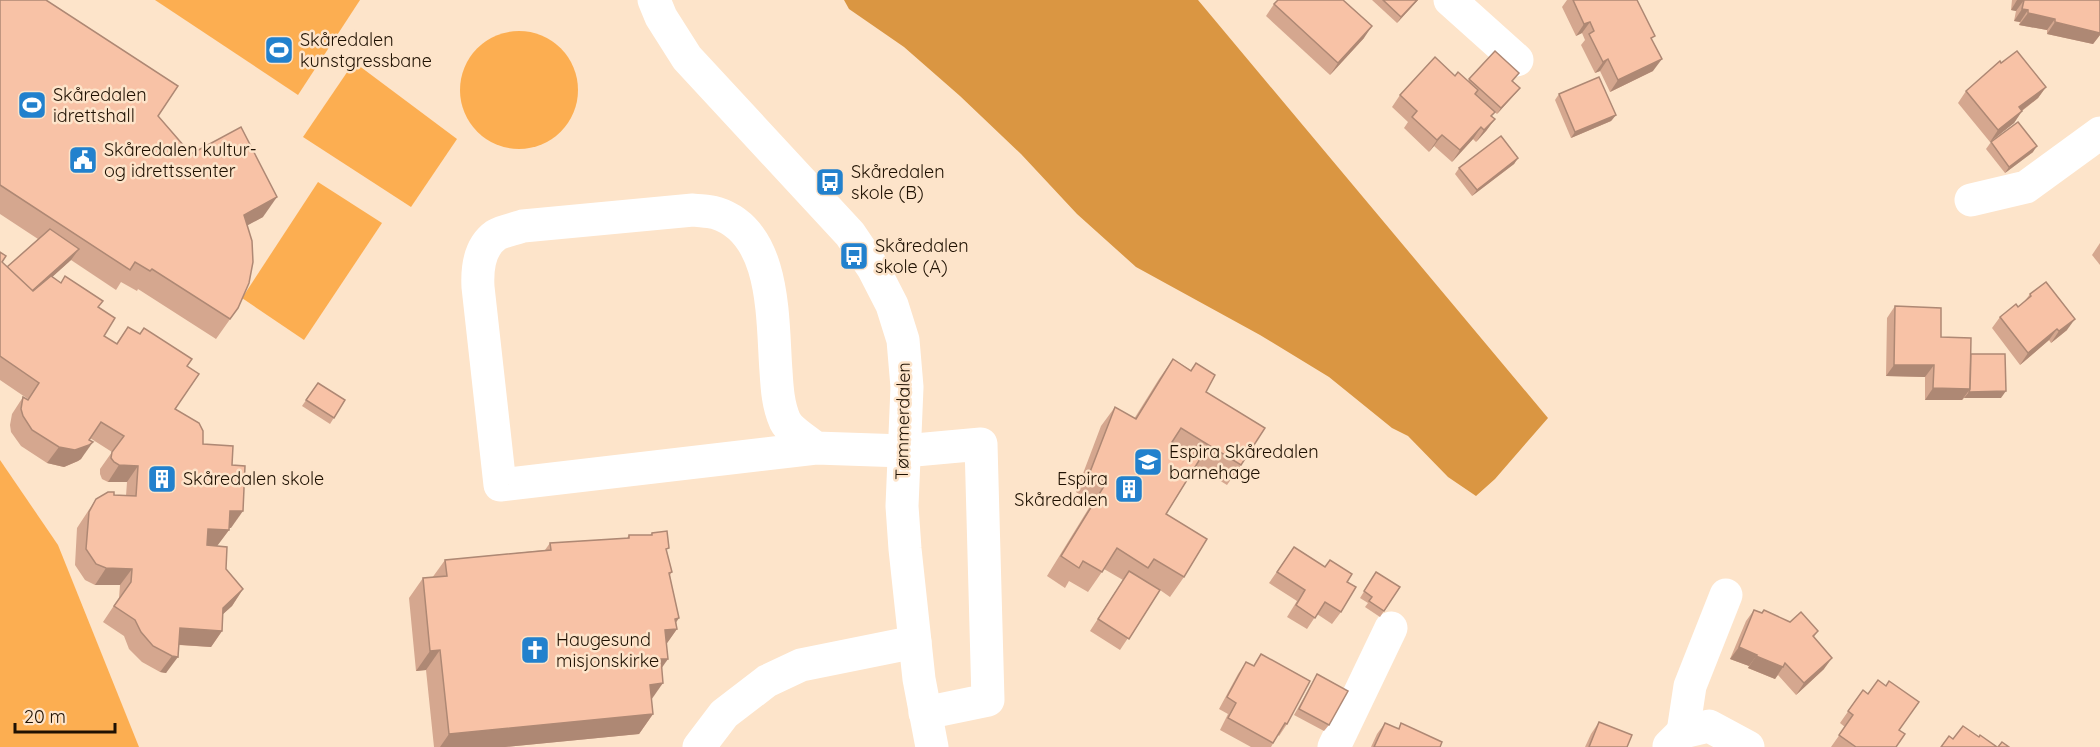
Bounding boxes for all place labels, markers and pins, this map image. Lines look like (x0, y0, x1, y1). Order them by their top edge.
place label: Skåredalen kunstgressbane (300, 28, 432, 72)
sports icon: Skåredalen kunstgressbane (263, 34, 295, 66)
place label: Skåredalen idrettshall (53, 83, 147, 127)
sports icon: Skåredalen idrettshall (16, 89, 48, 121)
place label: Skåredalen kultur- og idrettssenter (104, 138, 257, 182)
public building icon: Skåredalen kultur- og idrettssenter (67, 144, 99, 176)
place label: Skåredalen skole (B) (851, 160, 945, 204)
bus stop icon: Skåredalen skole (B) (814, 166, 846, 198)
place label: Skåredalen skole (A) (875, 234, 969, 278)
bus stop icon: Skåredalen skole (A) (838, 240, 870, 272)
place label: Espira Skåredalen barnehage (1169, 440, 1319, 484)
school or university icon: Espira Skåredalen barnehage (1132, 446, 1164, 478)
building icon: Skåredalen skole (146, 463, 178, 495)
place label: Skåredalen skole (183, 467, 324, 490)
place label: Espira Skåredalen (1014, 467, 1108, 511)
building icon: Espira Skåredalen (1113, 473, 1145, 505)
place label: Haugesund misjonskirke (556, 628, 659, 672)
church icon: Haugesund misjonskirke (519, 634, 551, 666)

